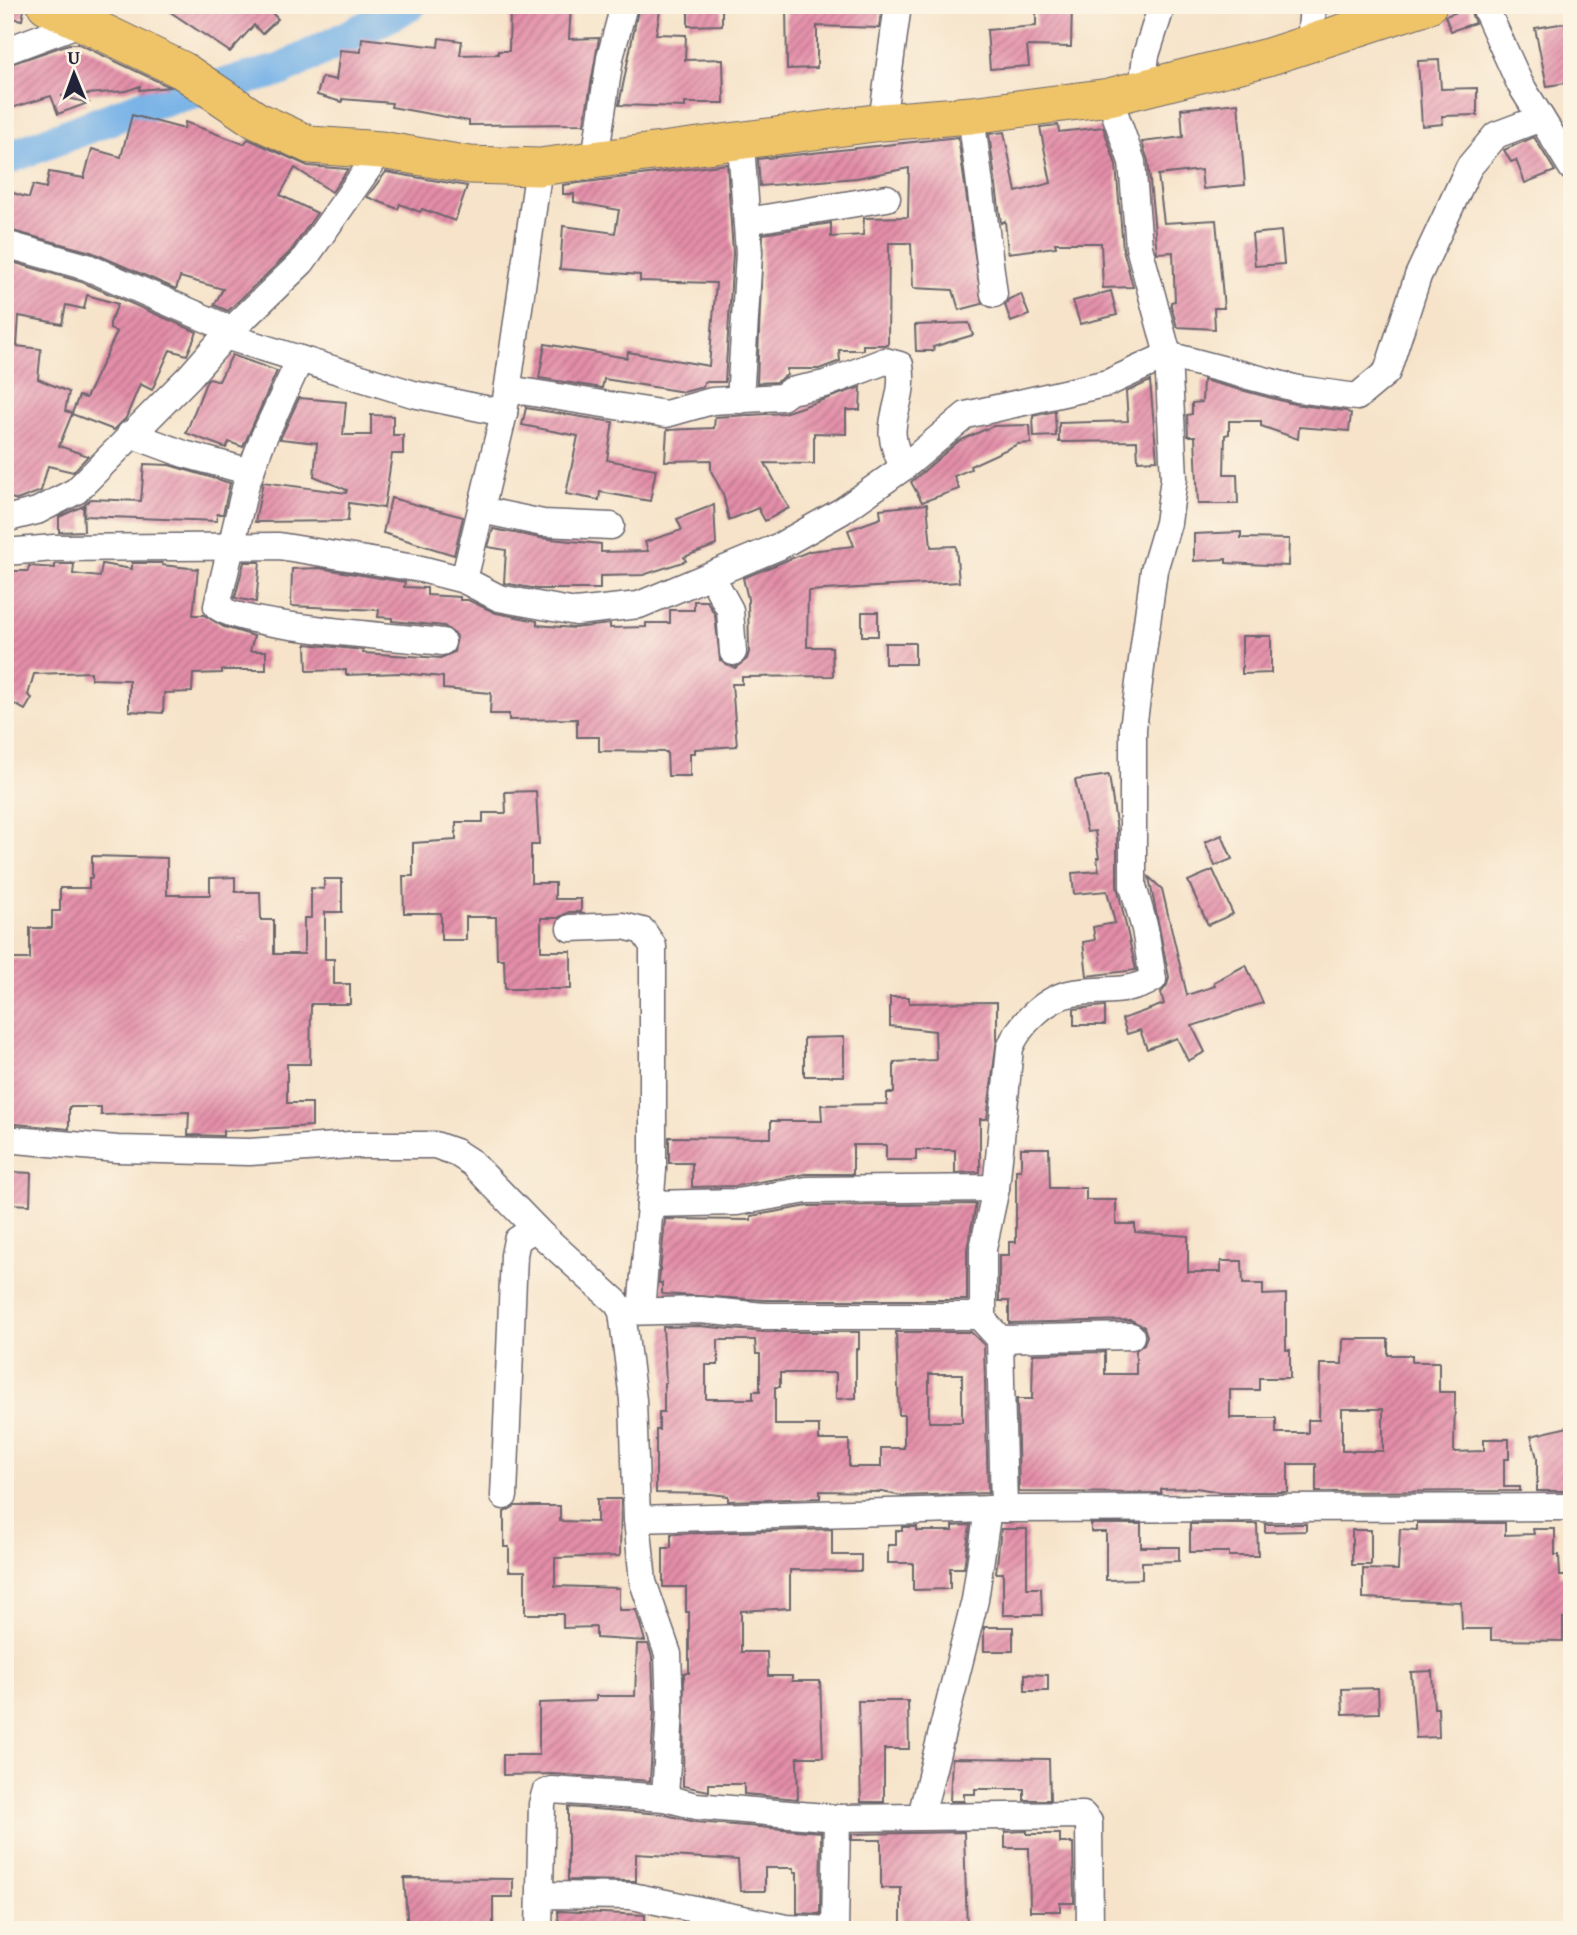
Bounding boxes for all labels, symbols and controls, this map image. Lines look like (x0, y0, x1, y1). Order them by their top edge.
north arrow (38, 38, 108, 108)
text: U (67, 43, 81, 71)

